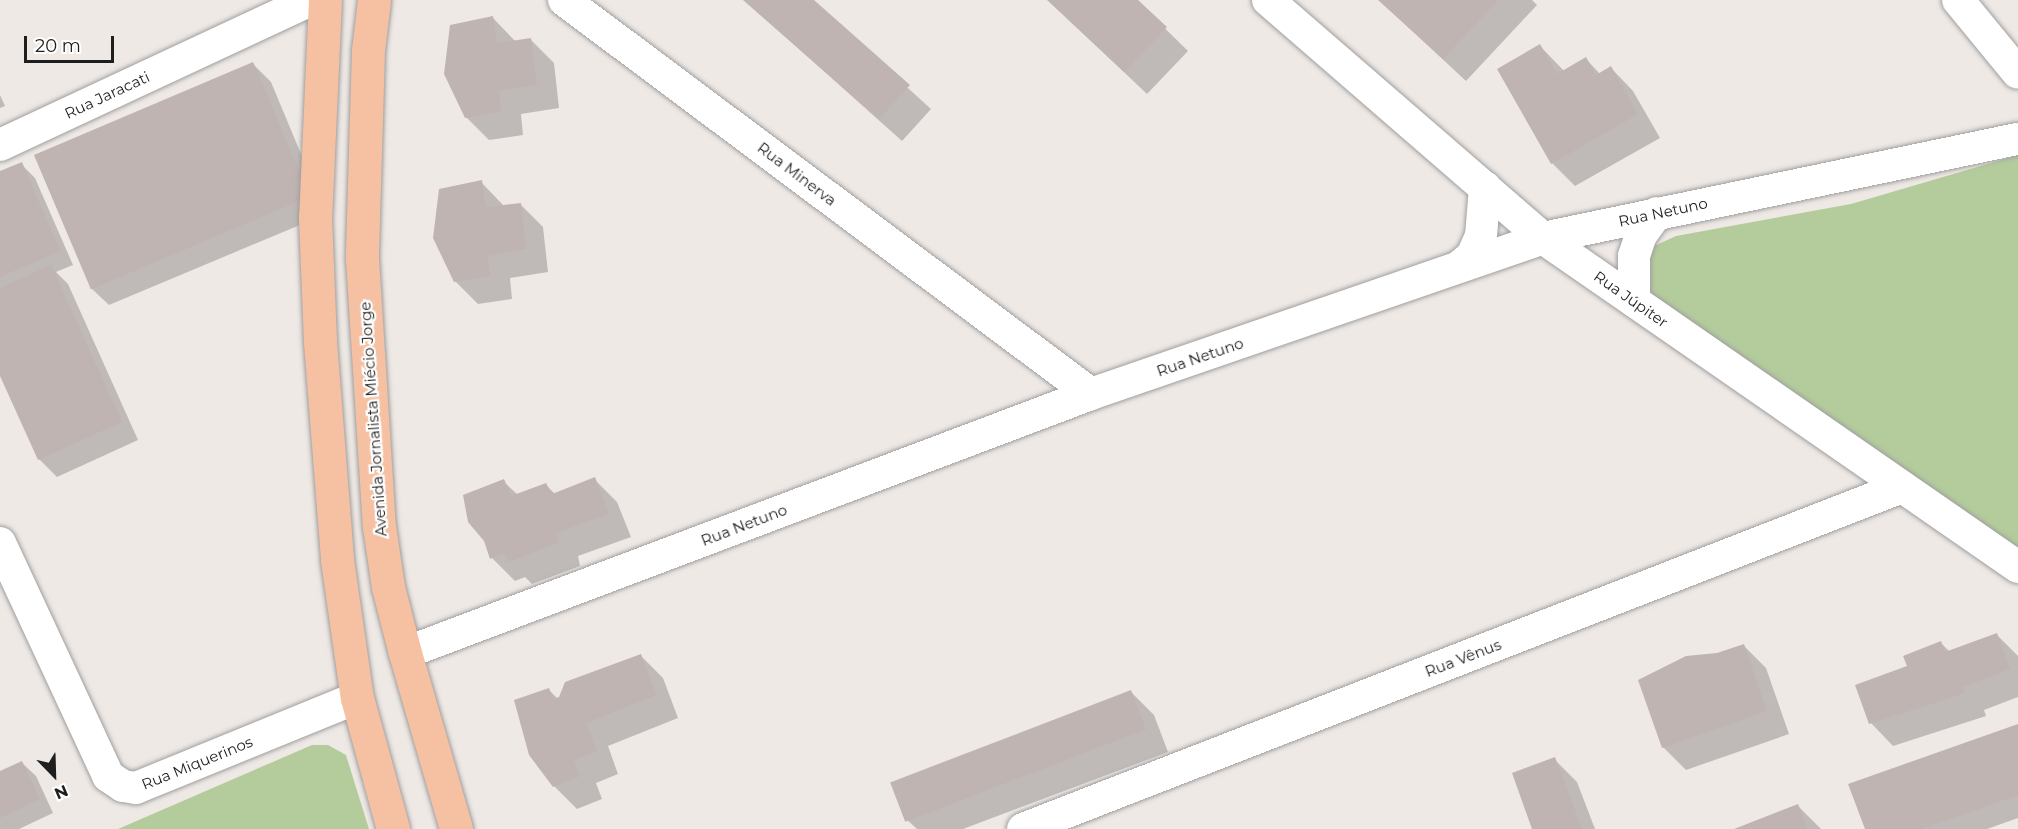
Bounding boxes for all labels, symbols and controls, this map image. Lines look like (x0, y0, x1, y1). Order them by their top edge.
scale bar (27, 24, 117, 62)
text: 20 m (35, 35, 81, 57)
street label: Rua Jaracati (62, 67, 152, 123)
street label: Rua Minerva (754, 138, 840, 210)
street label: Rua Netuno (1617, 194, 1709, 230)
street label: Rua Júpiter (1591, 267, 1671, 331)
street label: Avenida Jornalista Miécio Jorge (356, 301, 390, 537)
street label: Rua Netuno (1154, 334, 1246, 380)
street label: Rua Netuno (698, 500, 790, 550)
street label: Rua Vênus (1422, 635, 1504, 681)
street label: Rua Miquerinos (139, 733, 255, 793)
north arrow (24, 745, 84, 805)
text: N (52, 781, 71, 803)

